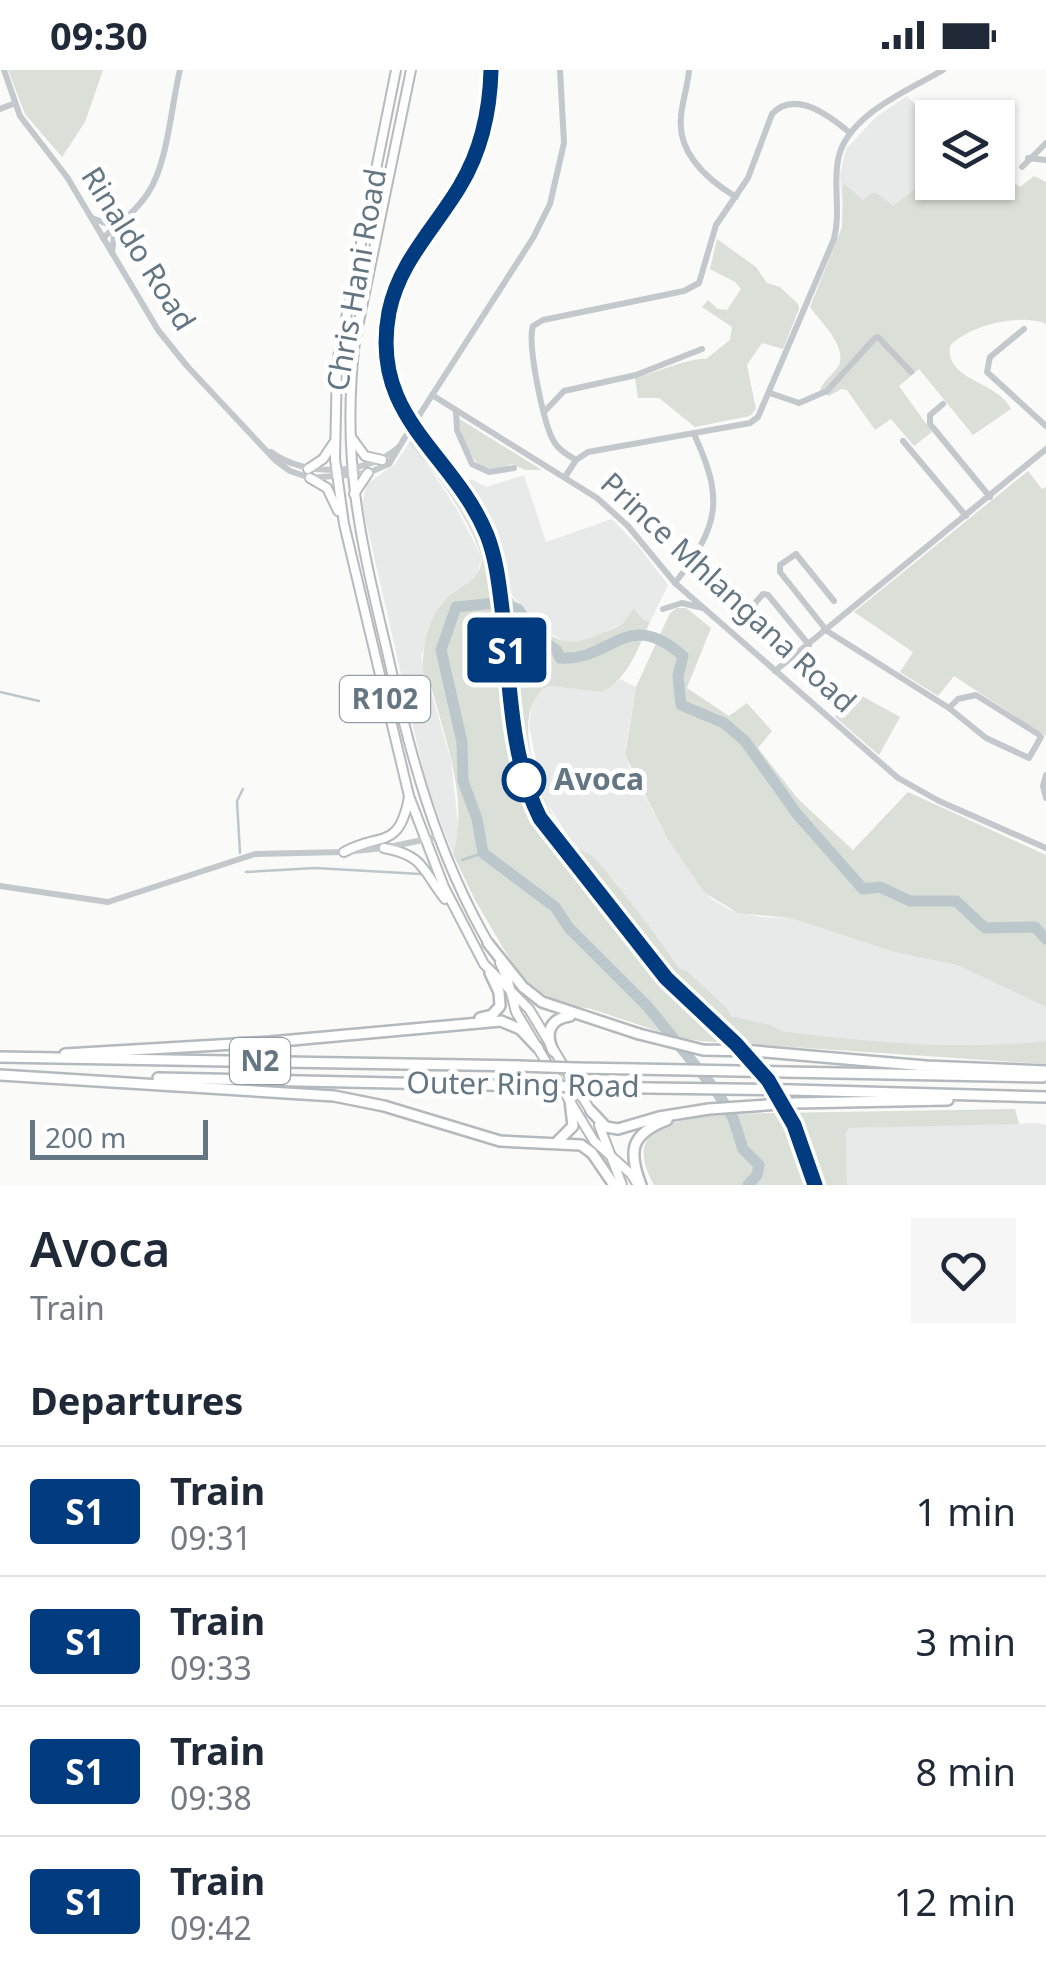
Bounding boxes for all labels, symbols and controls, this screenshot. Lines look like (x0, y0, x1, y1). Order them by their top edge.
text: 09:30 (50, 9, 148, 61)
map controls (915, 100, 1015, 200)
button: layers (915, 100, 1015, 200)
street label: Rinaldo Road (73, 158, 206, 338)
street label: Chris Hani Road (316, 165, 395, 394)
street label: Prince Mhlangana Road (592, 463, 866, 721)
line badge: S1 (462, 618, 552, 682)
text: S1 (487, 627, 527, 674)
road number: R102 (340, 676, 430, 722)
place label: Avoca (554, 758, 644, 799)
marker: Avoca (503, 759, 545, 801)
road number: N2 (230, 1038, 290, 1084)
street label: Outer Ring Road (406, 1061, 640, 1106)
scale bar (30, 1115, 208, 1160)
text: 200 m (45, 1118, 127, 1156)
text: Avoca (30, 1216, 170, 1281)
button: heart (911, 1218, 1016, 1323)
text: Train (30, 1286, 105, 1329)
text: Departures (30, 1374, 243, 1426)
text: Train (170, 1464, 265, 1516)
text: 1 min (916, 1485, 1016, 1537)
text: S1 (65, 1488, 105, 1535)
text: 09:31 (170, 1516, 252, 1559)
text: Train (170, 1594, 265, 1646)
text: 3 min (916, 1615, 1016, 1667)
text: S1 (65, 1618, 105, 1665)
text: 09:33 (170, 1646, 252, 1689)
text: Train (170, 1724, 265, 1776)
text: 8 min (916, 1745, 1016, 1797)
text: S1 (65, 1748, 105, 1795)
text: 09:38 (170, 1776, 252, 1819)
text: Train (170, 1854, 265, 1906)
text: 12 min (894, 1875, 1016, 1927)
text: S1 (65, 1878, 105, 1925)
text: 09:42 (170, 1906, 252, 1949)

